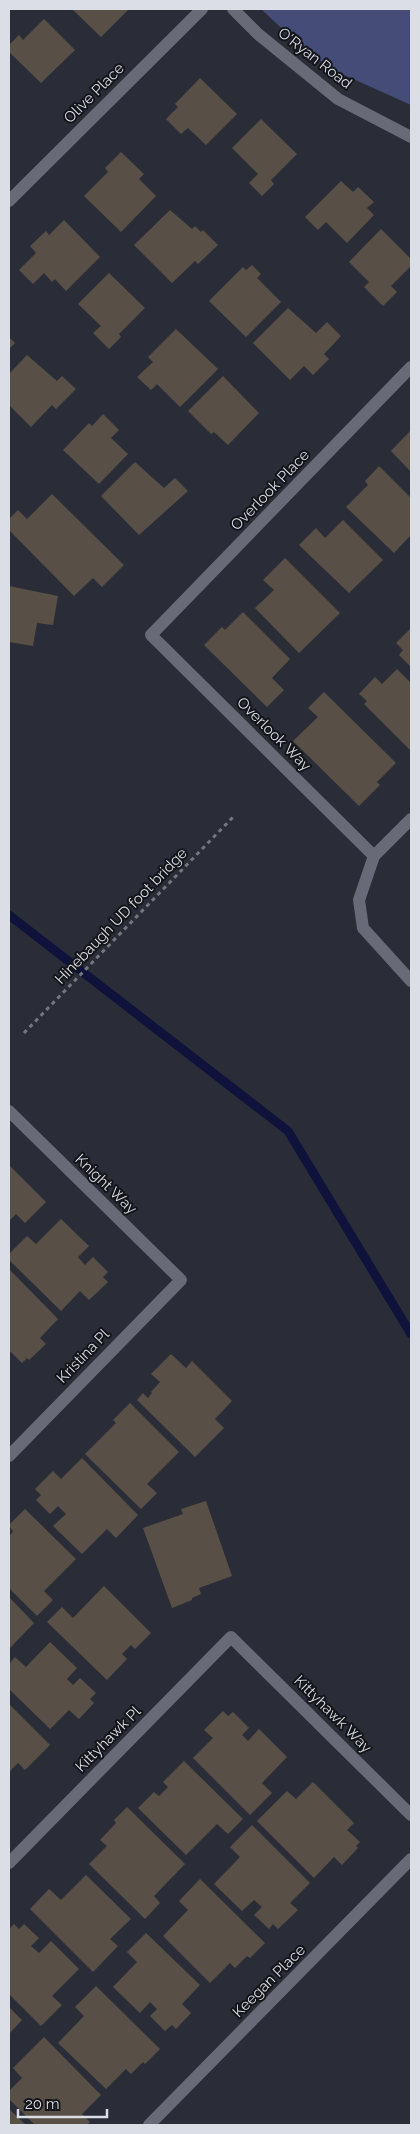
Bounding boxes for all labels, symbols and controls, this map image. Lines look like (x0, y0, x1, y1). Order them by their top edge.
street label: O'Ryan Road (275, 24, 355, 92)
street label: Olive Place (60, 59, 128, 127)
street label: Overlook Place (227, 446, 313, 534)
street label: Overlook Way (233, 693, 315, 775)
street label: Hinebaugh UD foot bridge (51, 844, 191, 988)
street label: Knight Way (71, 1150, 141, 1218)
street label: Kristina Pl (53, 1325, 114, 1387)
street label: Kittyhawk Way (291, 1672, 375, 1756)
street label: Kittyhawk Pl (72, 1702, 145, 1775)
street label: Keegan Place (229, 1941, 309, 2021)
scale bar (18, 2086, 106, 2118)
text: 20 m (25, 2095, 60, 2113)

